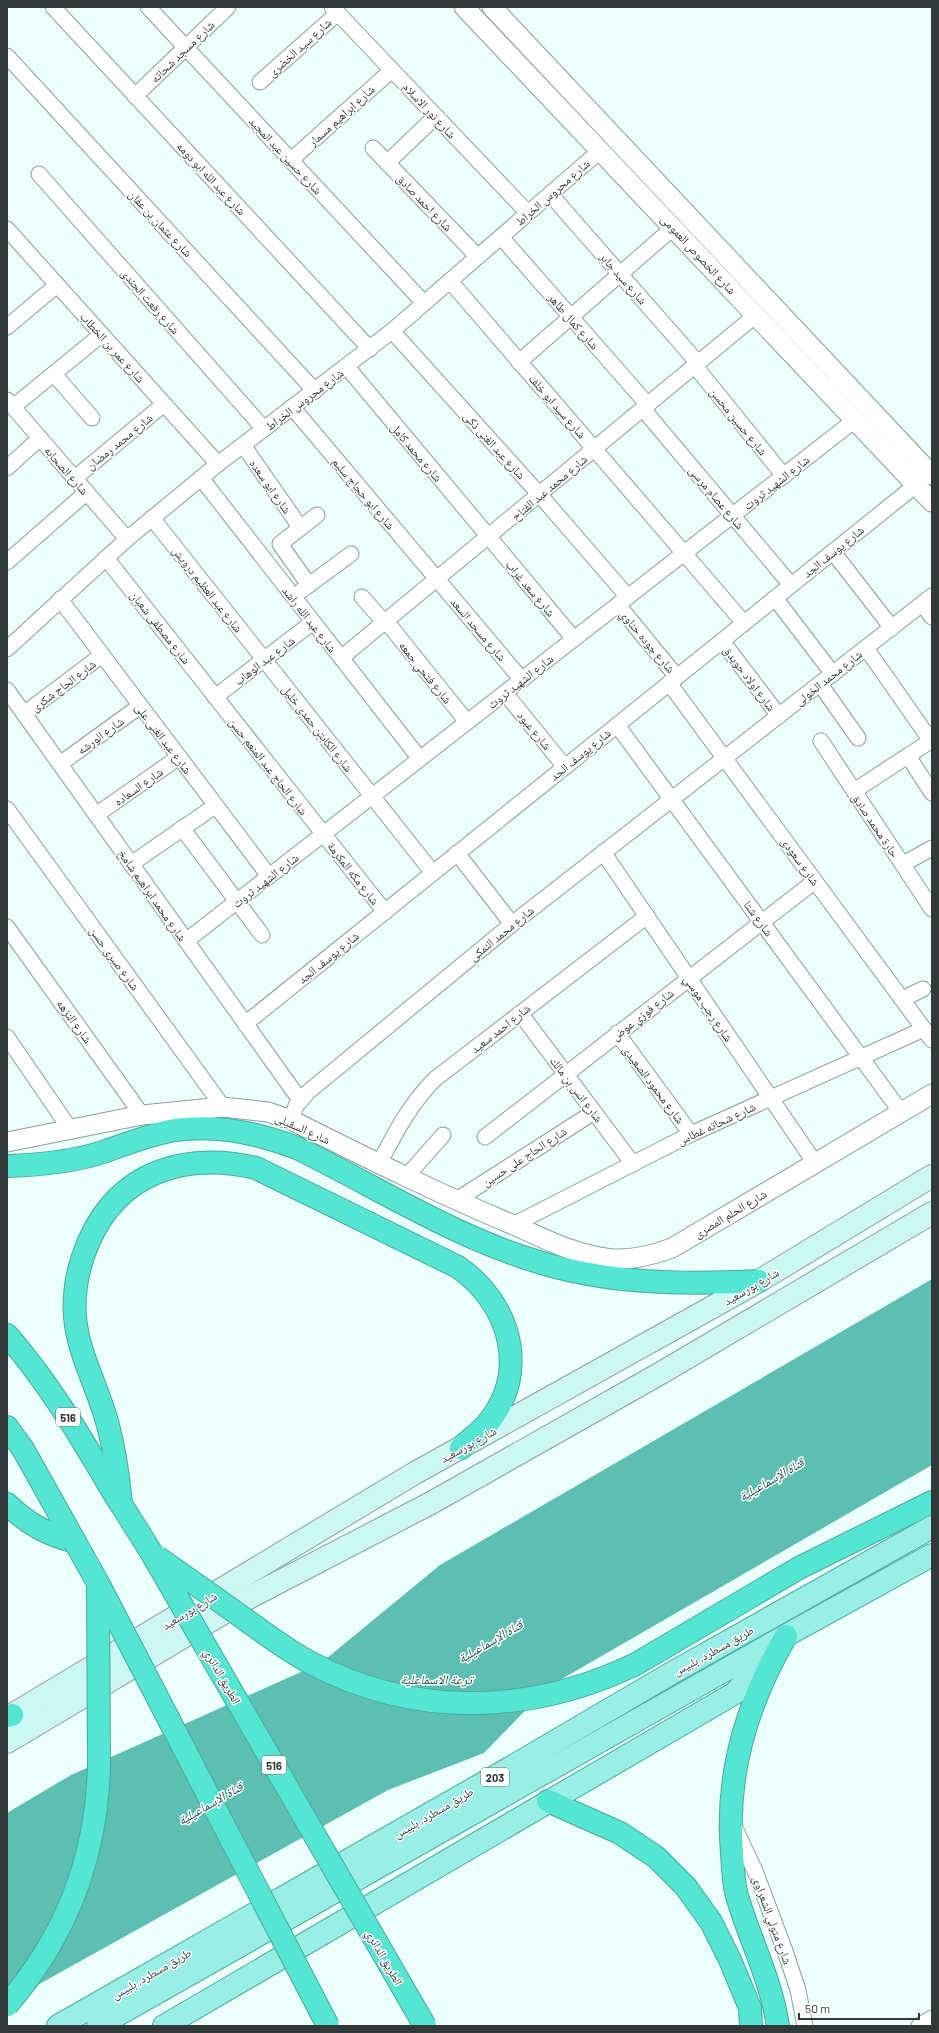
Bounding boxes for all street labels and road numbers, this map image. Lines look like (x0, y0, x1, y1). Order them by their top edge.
street label: شارع سيد الخضرى (264, 15, 335, 81)
street label: شارع مسجد شحاته (147, 17, 218, 86)
street label: شارع نور الاسلام (399, 79, 460, 142)
street label: شارع ابراهيم مسمار (304, 82, 378, 151)
street label: شارع حسين عبد المجيد (245, 113, 325, 198)
street label: شارع عبد الله ابو دومه (173, 139, 249, 219)
street label: شارع محروس الخراط (512, 156, 593, 230)
street label: شارع احمد صادق (393, 171, 456, 235)
street label: شارع عثمان بن عفان (125, 187, 196, 261)
street label: شارع الخصوص العمومى (657, 211, 740, 298)
street label: شارع سيد جابر (595, 248, 650, 308)
street label: شارع رفعت الجندى (117, 265, 183, 338)
street label: شارع كمال طاهر (544, 289, 602, 353)
street label: شارع عمر بن الخطاب (76, 309, 148, 386)
street label: شارع محروس الخراط (262, 365, 347, 434)
street label: شارع سيد ابو خلف (525, 371, 590, 442)
street label: شارع حسين محسن (706, 384, 771, 459)
street label: شارع عبد الغنى ذكى (460, 409, 529, 483)
street label: شارع محمد رمضان (83, 410, 156, 474)
street label: شارع محمد كامل (387, 420, 446, 486)
street label: شارع الصحابه (41, 443, 92, 499)
street label: شارع محمد عبد الفتاح (508, 451, 591, 524)
street label: شارع الشهيد ثروت (740, 452, 813, 514)
street label: شارع ابو حجاج سليم (328, 454, 398, 533)
street label: شارع ابو سعده (246, 456, 295, 517)
street label: شارع عصام مرسى (685, 462, 748, 533)
street label: شارع يوسف الجد (800, 522, 868, 581)
street label: شارع عبد العظيم درويش (168, 543, 246, 636)
street label: شارع سعد غراب (502, 557, 559, 620)
street label: شارع عبد الله راشد (278, 583, 340, 656)
street label: شارع مصطفى شعبان (126, 588, 194, 668)
street label: شارع مسجد السعد (447, 594, 510, 665)
street label: شارع جوده حناوي (614, 607, 678, 678)
street label: شارع عبد الوهاب (231, 633, 298, 689)
street label: شارع فتحي جمعه (393, 638, 455, 709)
street label: شارع اولاد حويدق (719, 643, 779, 715)
street label: شارع محمد الخولى (792, 646, 866, 709)
street label: شارع الشهيد ثروت (484, 651, 557, 713)
street label: شارع الحاج شكرى (28, 656, 99, 715)
street label: شارع الكابتن حمدى خليل (278, 682, 356, 775)
street label: شارع عبد الغنى على (131, 700, 195, 777)
street label: شارع عبود (514, 708, 555, 753)
street label: شارع الورشه (74, 713, 127, 758)
street label: شارع الحاج عبد المنعم حسن (225, 715, 311, 819)
street label: شارع يوسف الجد (547, 725, 615, 784)
street label: شارع السعاده (111, 764, 166, 810)
street label: حارة محمد صادق (849, 790, 903, 861)
street label: شارع سعودى (777, 834, 823, 889)
street label: شارع مكه المكرمة (324, 839, 383, 908)
street label: شارع محمد ابراهيم شامخ (114, 846, 190, 945)
street label: شارع الشهيد ثروت (229, 850, 302, 912)
street label: شارع شتا (740, 898, 777, 940)
street label: شارع محمد النمكى (466, 903, 538, 965)
street label: شارع صبرى حسن (86, 923, 143, 994)
street label: شارع يوسف الجد (295, 928, 363, 987)
street label: شارع رجب موسي (678, 972, 736, 1046)
street label: شارع فوزي عوض (608, 985, 678, 1046)
street label: شارع النزهه (53, 996, 96, 1047)
street label: شارع احمد سعيد (467, 1000, 534, 1057)
street label: شارع محمود الصعيدى (619, 1042, 688, 1127)
street label: شارع انس بن مالك (546, 1053, 606, 1126)
street label: شارع شحاته غطاس (675, 1099, 758, 1149)
street label: شارع السقيلى (273, 1110, 333, 1148)
street label: شارع الحاج على حسين (479, 1123, 570, 1190)
street label: شارع الحلم المصرى (691, 1186, 770, 1242)
street label: شارع بورسعيد (721, 1264, 782, 1309)
road number: 516 (56, 1408, 80, 1426)
street label: شارع بورسعيد (438, 1423, 499, 1467)
street label: شارع بورسعيد (159, 1588, 220, 1634)
street label: طريق مسطرد, بلبيس (670, 1622, 756, 1679)
street label: الطريق الدائري (198, 1646, 245, 1708)
road number: 516 (262, 1756, 286, 1774)
road number: 203 (481, 1768, 509, 1786)
street label: طريق مسطرد, بلبيس (391, 1783, 476, 1842)
street label: شارع متولي الشعراوى (747, 1874, 795, 1968)
street label: الطريق الدائري (360, 1927, 407, 1989)
street label: طريق مسطرد, بلبيس (109, 1944, 194, 2003)

